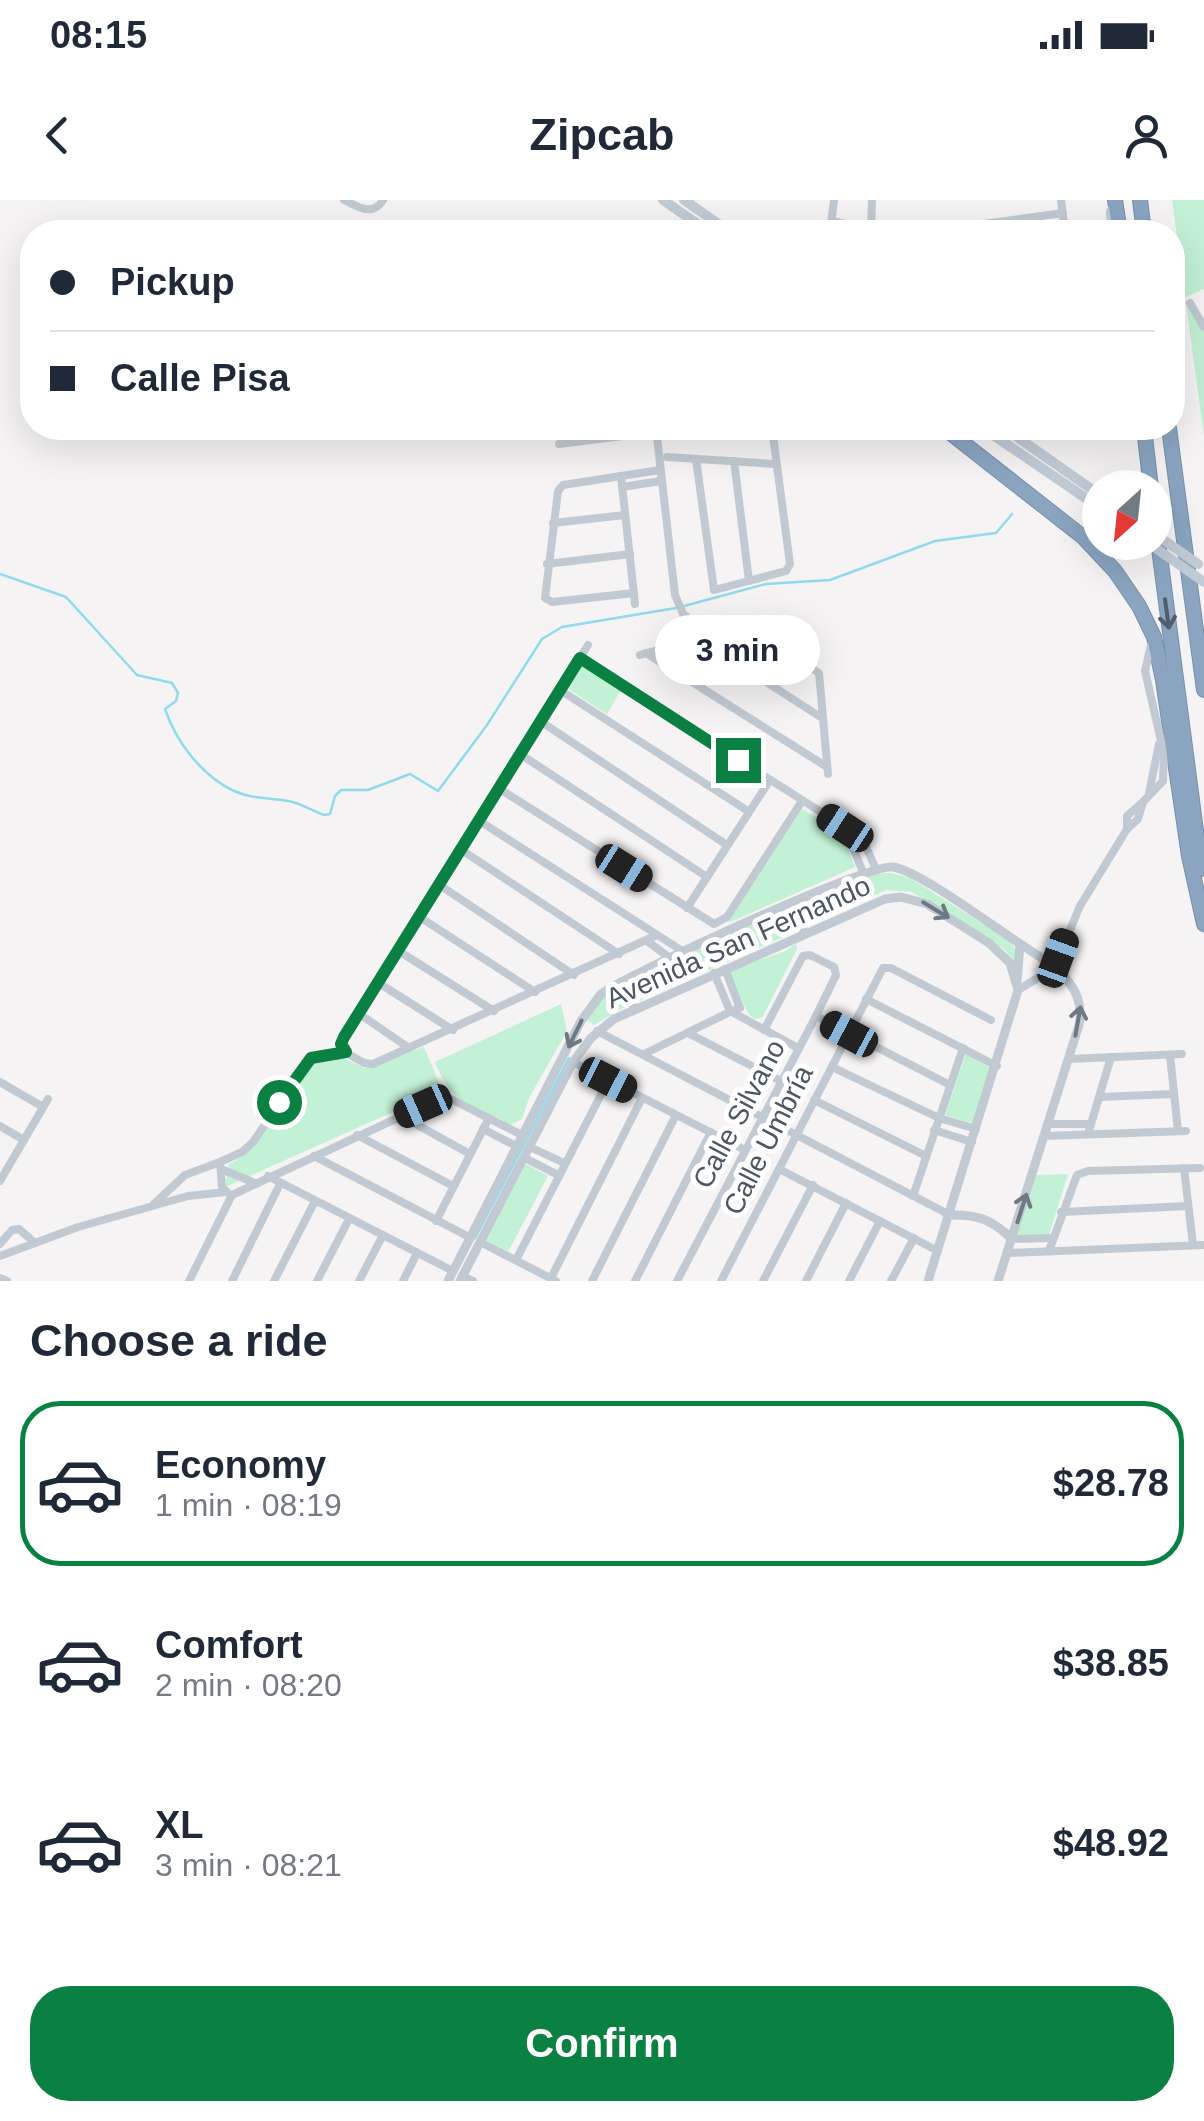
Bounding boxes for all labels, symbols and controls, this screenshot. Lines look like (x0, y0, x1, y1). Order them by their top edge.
text: 08:15 (50, 14, 147, 56)
icon: back (30, 108, 85, 163)
icon: person (1119, 108, 1174, 163)
text: Zipcab (529, 109, 675, 160)
text: Pickup (110, 261, 235, 303)
text: Calle Pisa (110, 357, 290, 399)
north arrow (1082, 470, 1172, 560)
map controls (1082, 470, 1172, 560)
one-way arrow (1159, 598, 1177, 630)
callout: 3 min (656, 615, 820, 685)
text: 3 min (696, 632, 779, 668)
route end (716, 738, 761, 783)
car (812, 799, 878, 857)
car (591, 839, 657, 897)
street label: Avenida San Fernando (601, 870, 875, 1014)
one-way arrow (921, 901, 950, 921)
car (1034, 925, 1082, 991)
one-way arrow (1069, 1005, 1088, 1038)
car (815, 1007, 883, 1061)
one-way arrow (565, 1018, 584, 1048)
street label: Calle Silvano (687, 1035, 791, 1193)
car (574, 1053, 642, 1107)
street label: Calle Umbría (717, 1060, 819, 1220)
route start (257, 1080, 302, 1125)
car (389, 1080, 457, 1132)
one-way arrow (1014, 1193, 1032, 1225)
text: Choose a ride (30, 1315, 328, 1366)
icon: car (35, 1439, 125, 1529)
text: Economy (155, 1444, 326, 1486)
text: $28.78 (1053, 1462, 1169, 1504)
text: 1 min · 08:19 (155, 1487, 342, 1523)
icon: car (35, 1619, 125, 1709)
text: Comfort (155, 1624, 303, 1666)
text: $38.85 (1053, 1642, 1169, 1684)
text: 2 min · 08:20 (155, 1667, 342, 1703)
icon: car (35, 1799, 125, 1889)
text: XL (155, 1804, 204, 1846)
text: $48.92 (1053, 1822, 1169, 1864)
text: 3 min · 08:21 (155, 1847, 342, 1883)
button: Confirm (30, 1986, 1174, 2101)

